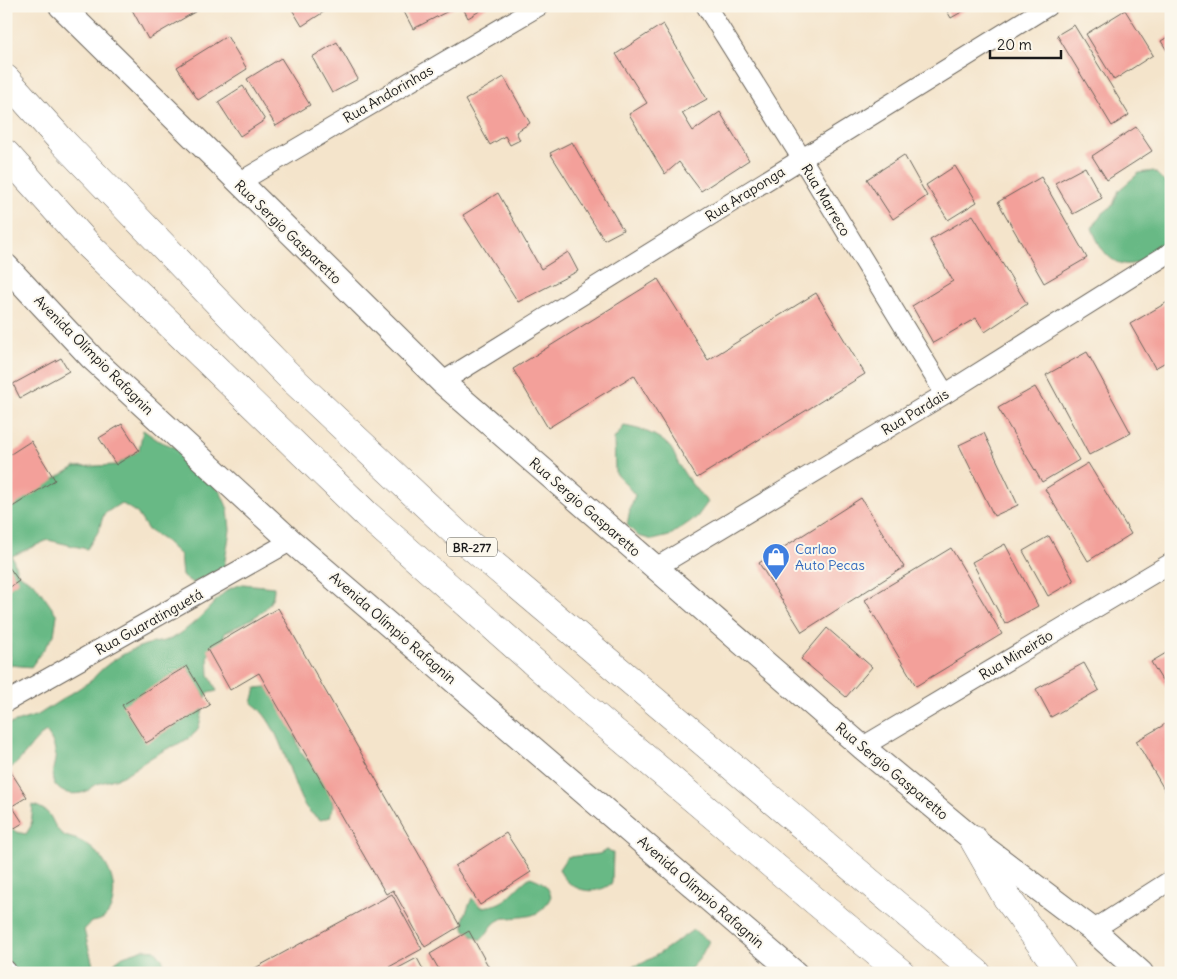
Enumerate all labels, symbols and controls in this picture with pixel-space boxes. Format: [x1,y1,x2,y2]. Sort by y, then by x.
scale bar [990,28,1061,60]
text: 20 m [997,35,1032,54]
street label: Rua Andorinhas [340,61,436,127]
street label: Rua Marreco [797,161,855,239]
street label: Rua Araponga [702,162,788,226]
street label: Rua Sergio Gasparetto [231,176,345,288]
street label: Avenida Olímpio Rafagnin [30,291,158,419]
street label: Rua Pardais [878,385,952,439]
street label: Rua Sergio Gasparetto [526,454,645,560]
road number: BR-277 [447,538,497,556]
place label: Carlao Auto Pecas [795,540,865,574]
shop icon: Carlao Auto Pecas [761,542,791,581]
street label: Avenida Olímpio Rafagnin [326,568,460,688]
street label: Rua Guaratinguetá [92,585,206,659]
street label: Rua Mineirão [976,626,1056,684]
street label: Rua Sergio Gasparetto [832,719,952,824]
street label: Avenida Olímpio Rafagnin [634,832,768,952]

